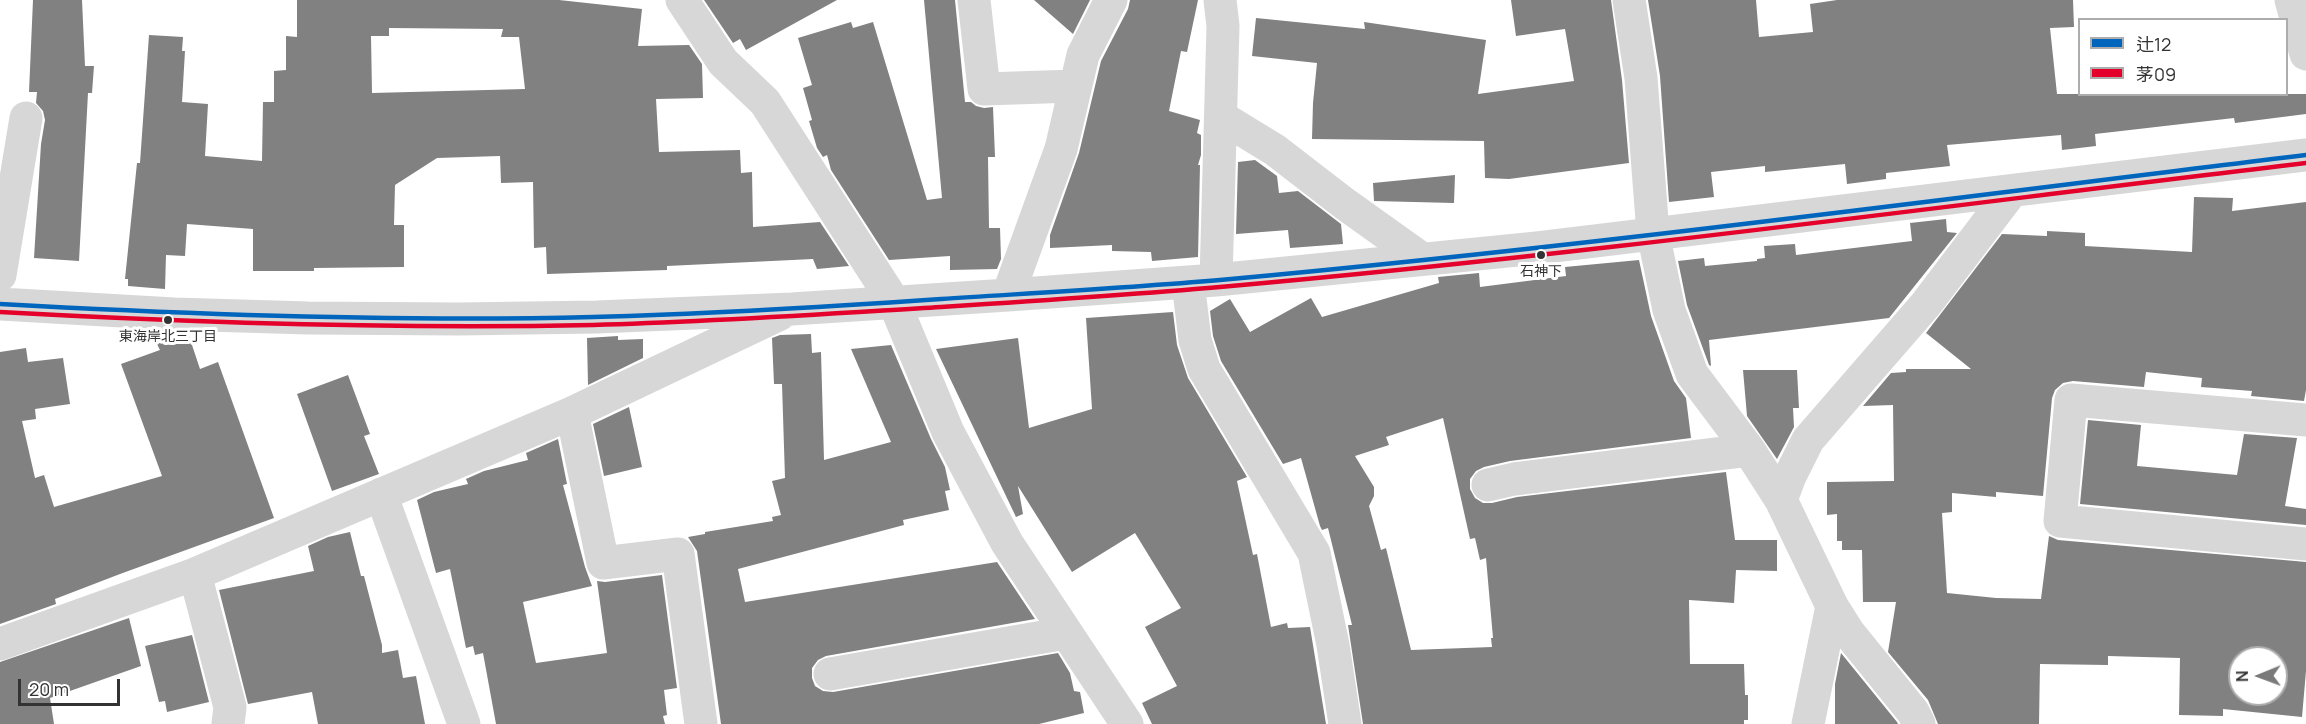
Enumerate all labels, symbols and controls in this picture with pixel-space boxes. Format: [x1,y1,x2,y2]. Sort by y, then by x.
legend [2078,18,2288,96]
text: 辻12 [2136,32,2171,56]
text: 茅09 [2136,62,2176,86]
marker: 石神下 [1535,249,1547,261]
place label: 石神下 [1520,264,1562,280]
marker: 東海岸北三丁目 [162,314,174,326]
place label: 東海岸北三丁目 [119,329,217,345]
north arrow [2228,646,2288,706]
scale bar [21,667,123,705]
text: N [2231,670,2253,682]
text: 20 m [29,677,69,701]

